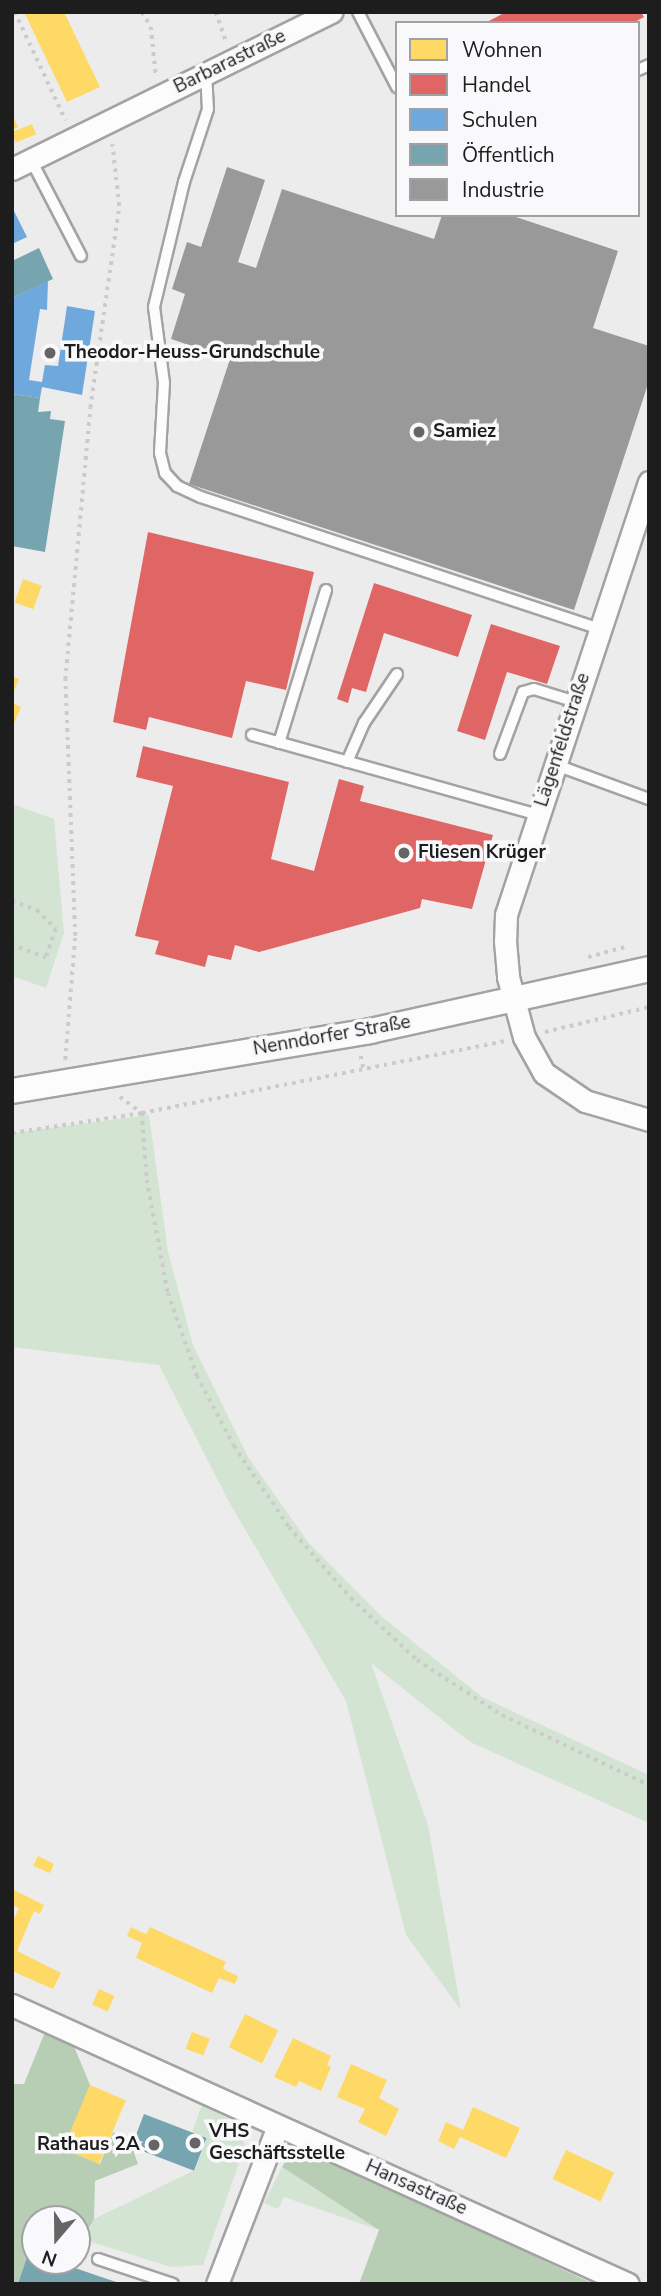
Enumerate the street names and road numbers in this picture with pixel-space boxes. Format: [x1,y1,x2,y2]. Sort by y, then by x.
street label: Barbarastraße [170,25,290,99]
street label: Lägenfeldstraße [531,670,595,810]
street label: Nenndorfer Straße [252,1011,412,1061]
street label: Hansastraße [362,2155,470,2221]

